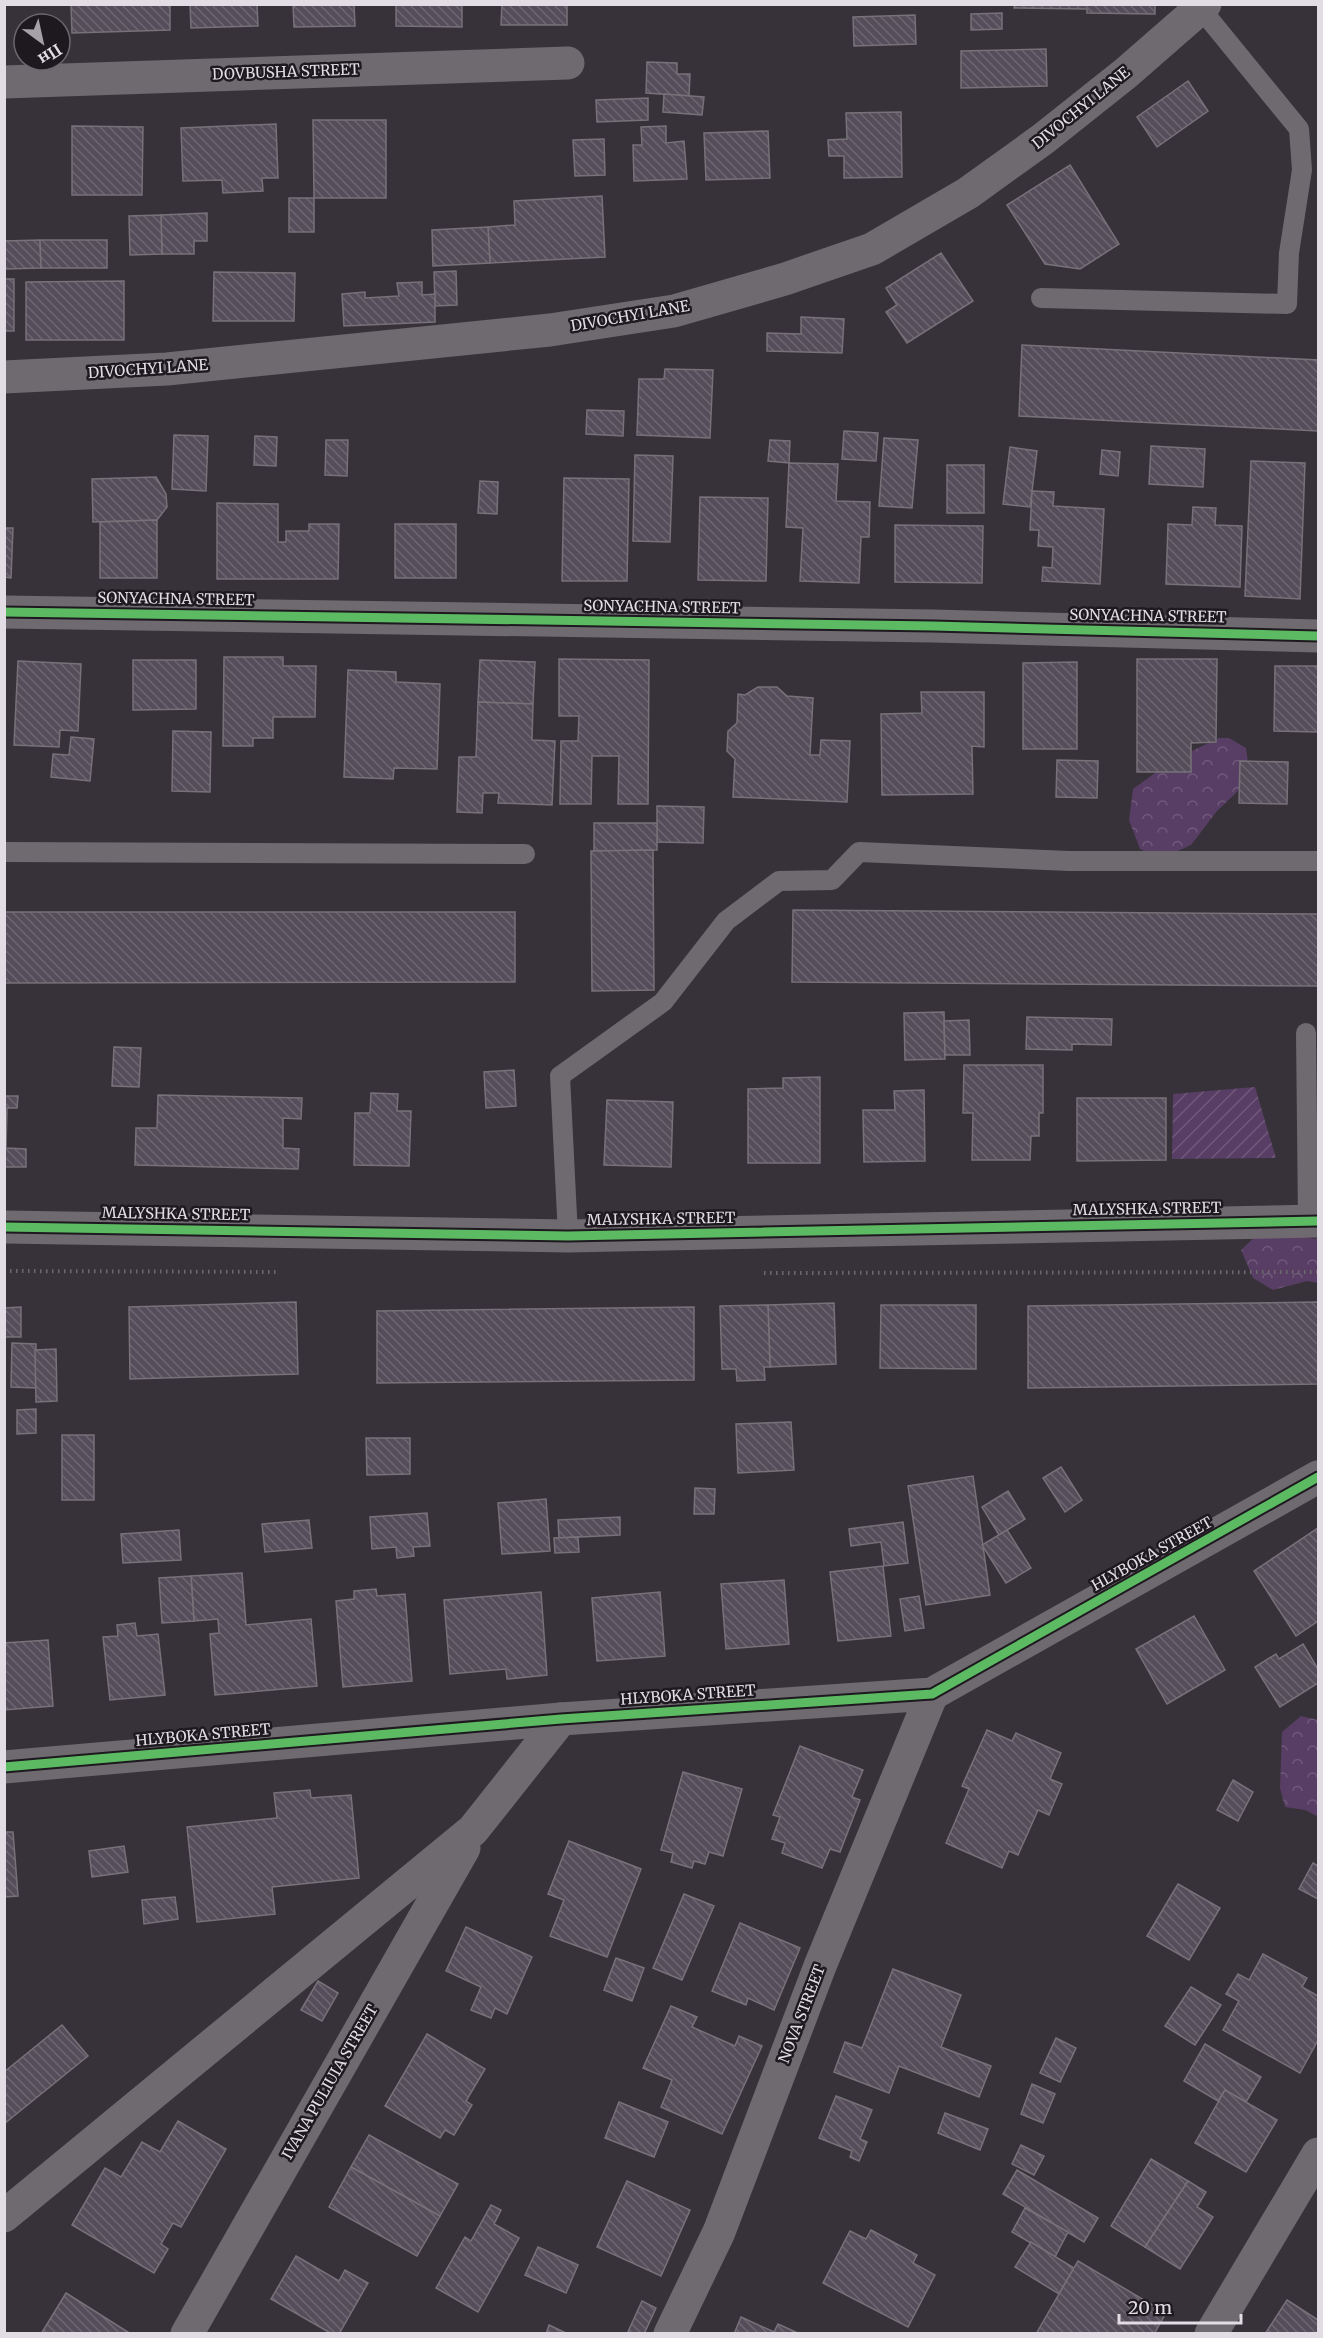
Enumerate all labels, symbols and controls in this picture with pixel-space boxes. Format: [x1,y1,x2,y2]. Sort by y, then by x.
north arrow [12,12,72,72]
text: Пн [35,40,66,70]
street label: DOVBUSHA STREET [212,59,361,84]
street label: DIVOCHYI LANE [1028,62,1134,153]
street label: DIVOCHYI LANE [569,296,691,335]
street label: DIVOCHYI LANE [87,355,209,382]
street label: SONYACHNA STREET [97,588,255,609]
street label: SONYACHNA STREET [583,596,741,617]
street label: SONYACHNA STREET [1069,605,1227,626]
street label: MALYSHKA STREET [1073,1198,1222,1219]
street label: MALYSHKA STREET [102,1203,251,1224]
street label: MALYSHKA STREET [587,1208,736,1229]
street label: HLYBOKA STREET [1088,1512,1216,1595]
street label: HLYBOKA STREET [620,1680,757,1709]
street label: HLYBOKA STREET [135,1719,272,1750]
street label: NOVA STREET [774,1961,829,2066]
street label: IVANA PULIUIA STREET [277,2000,382,2163]
scale bar [1119,2287,1240,2325]
text: 20 m [1128,2296,1172,2319]

